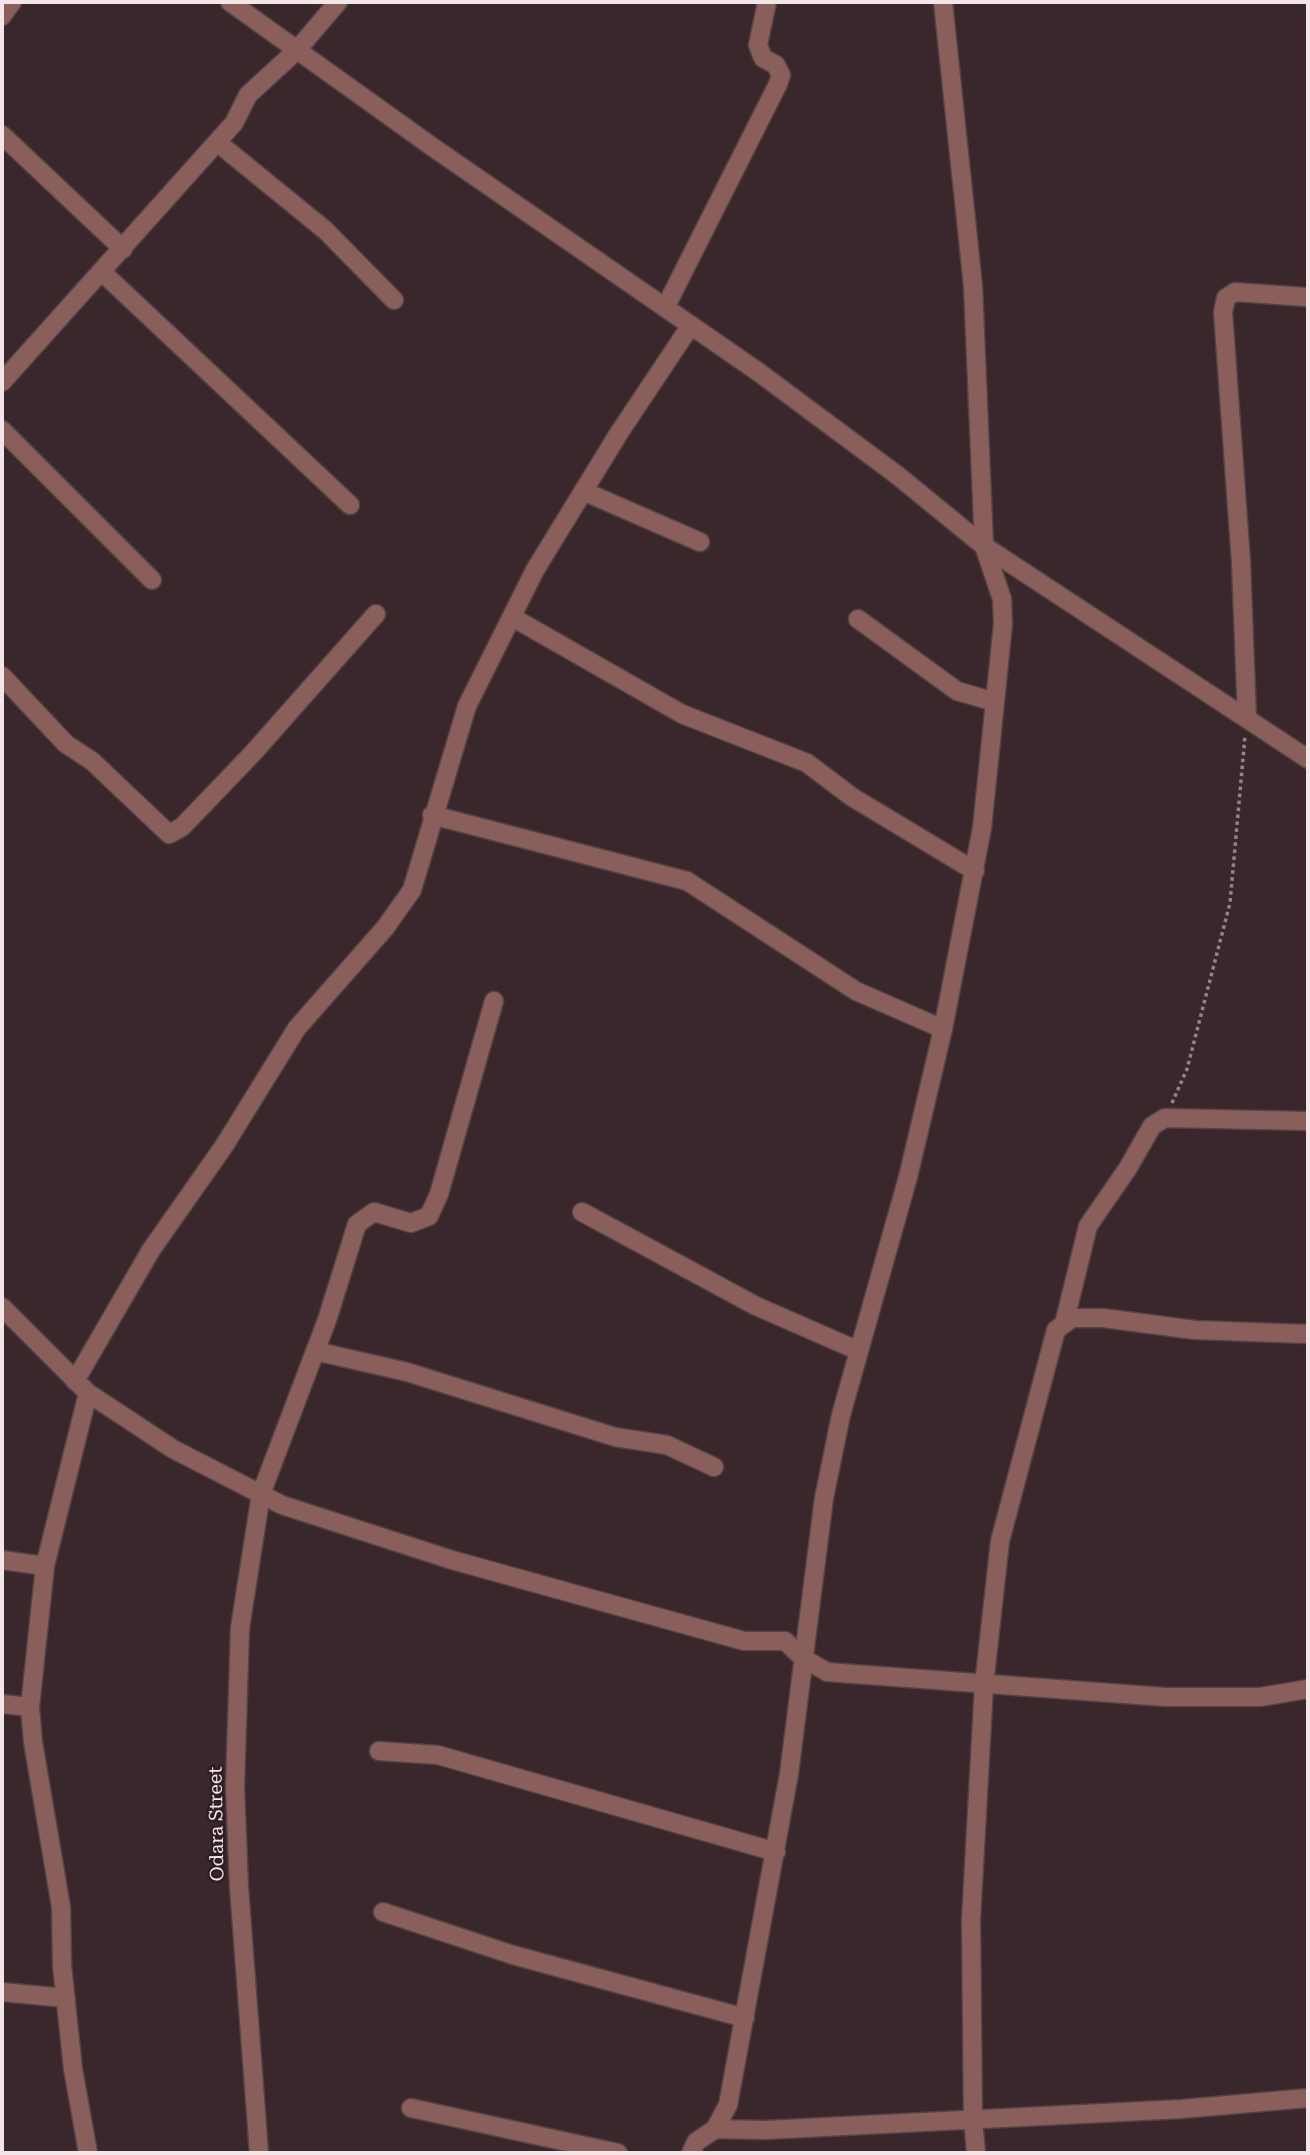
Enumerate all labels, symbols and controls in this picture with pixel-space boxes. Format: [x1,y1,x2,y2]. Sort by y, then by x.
street label: Odara Street [205,1766,229,1882]

